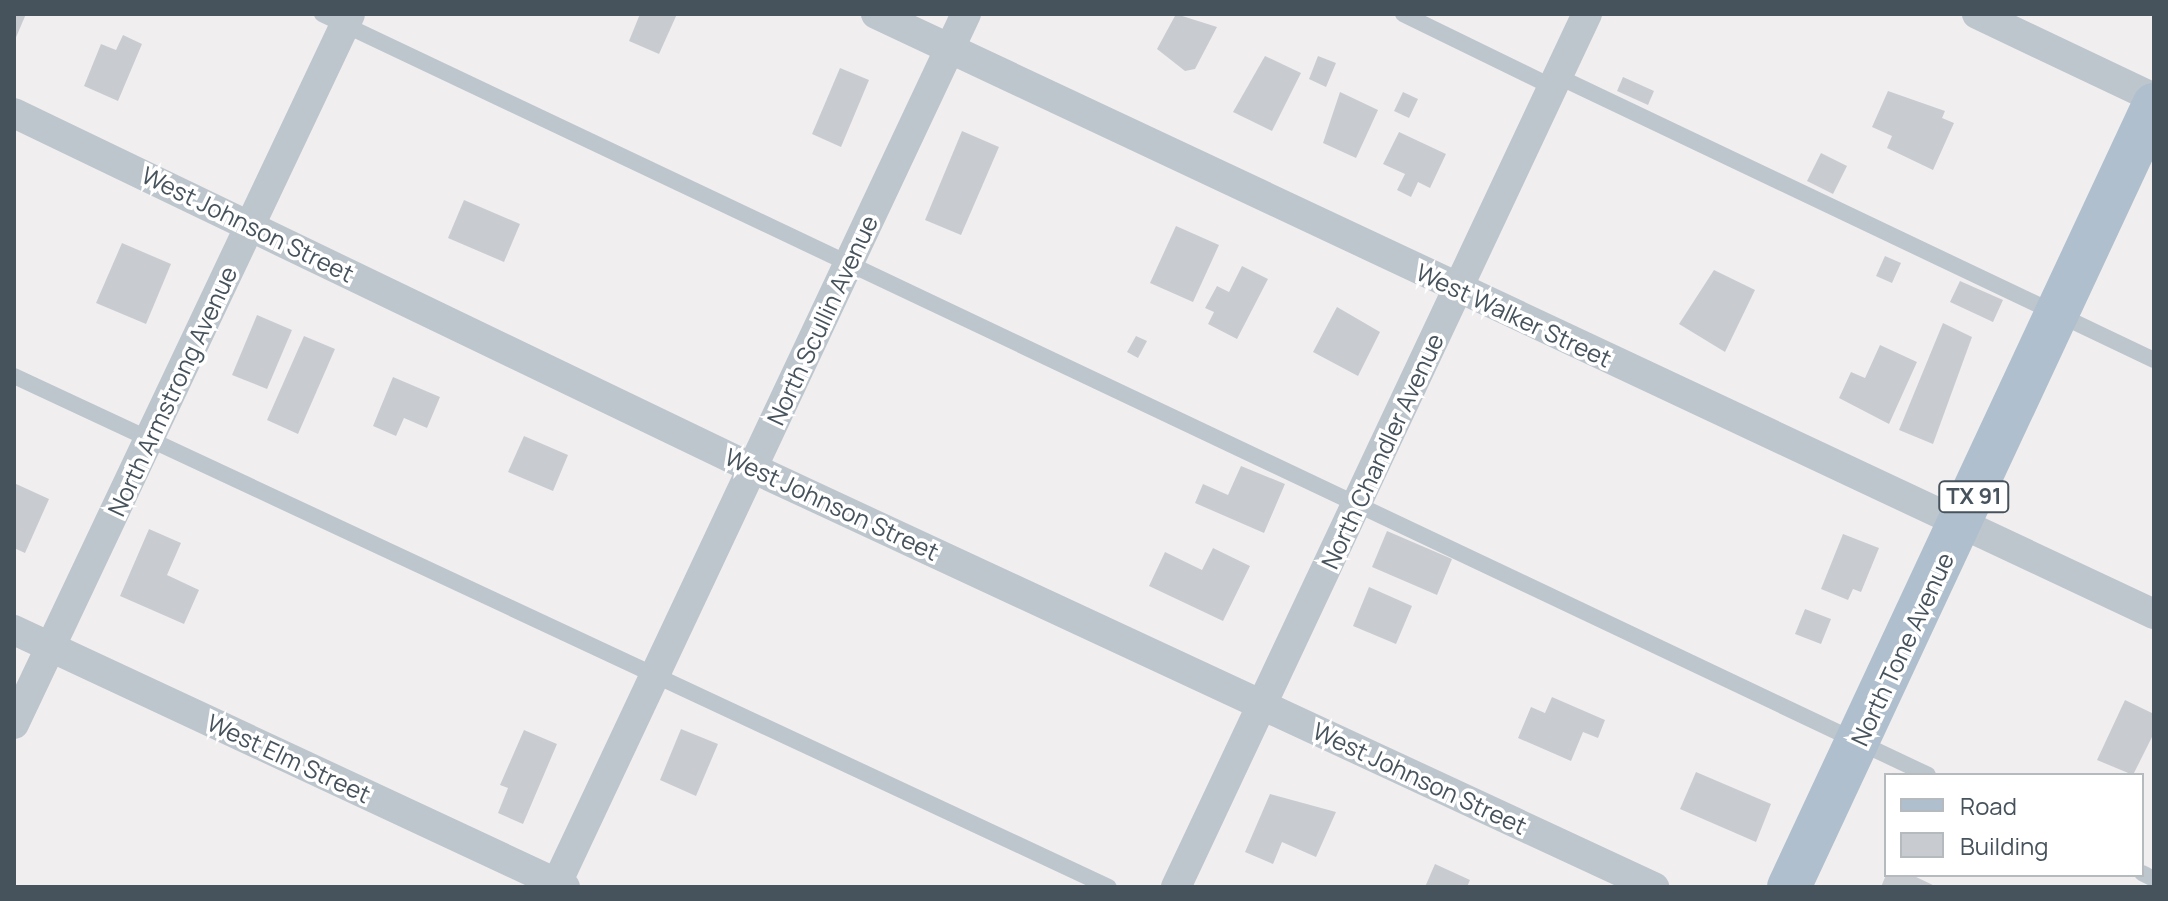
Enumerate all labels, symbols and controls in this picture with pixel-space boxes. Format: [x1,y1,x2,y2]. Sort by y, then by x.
street label: West Johnson Street [137,160,359,288]
street label: North Scullin Avenue [761,210,883,430]
street label: West Walker Street [1412,257,1616,373]
street label: North Armstrong Avenue [101,261,243,521]
street label: North Chandler Avenue [1315,329,1449,573]
street label: West Johnson Street [721,442,943,566]
road number: TX 91 [1938,479,2010,515]
street label: North Tone Avenue [1845,548,1959,750]
street label: West Elm Street [203,708,375,808]
street label: West Johnson Street [1309,716,1531,840]
legend [1884,773,2144,877]
text: Road [1960,789,2017,822]
text: Building [1960,829,2048,862]

